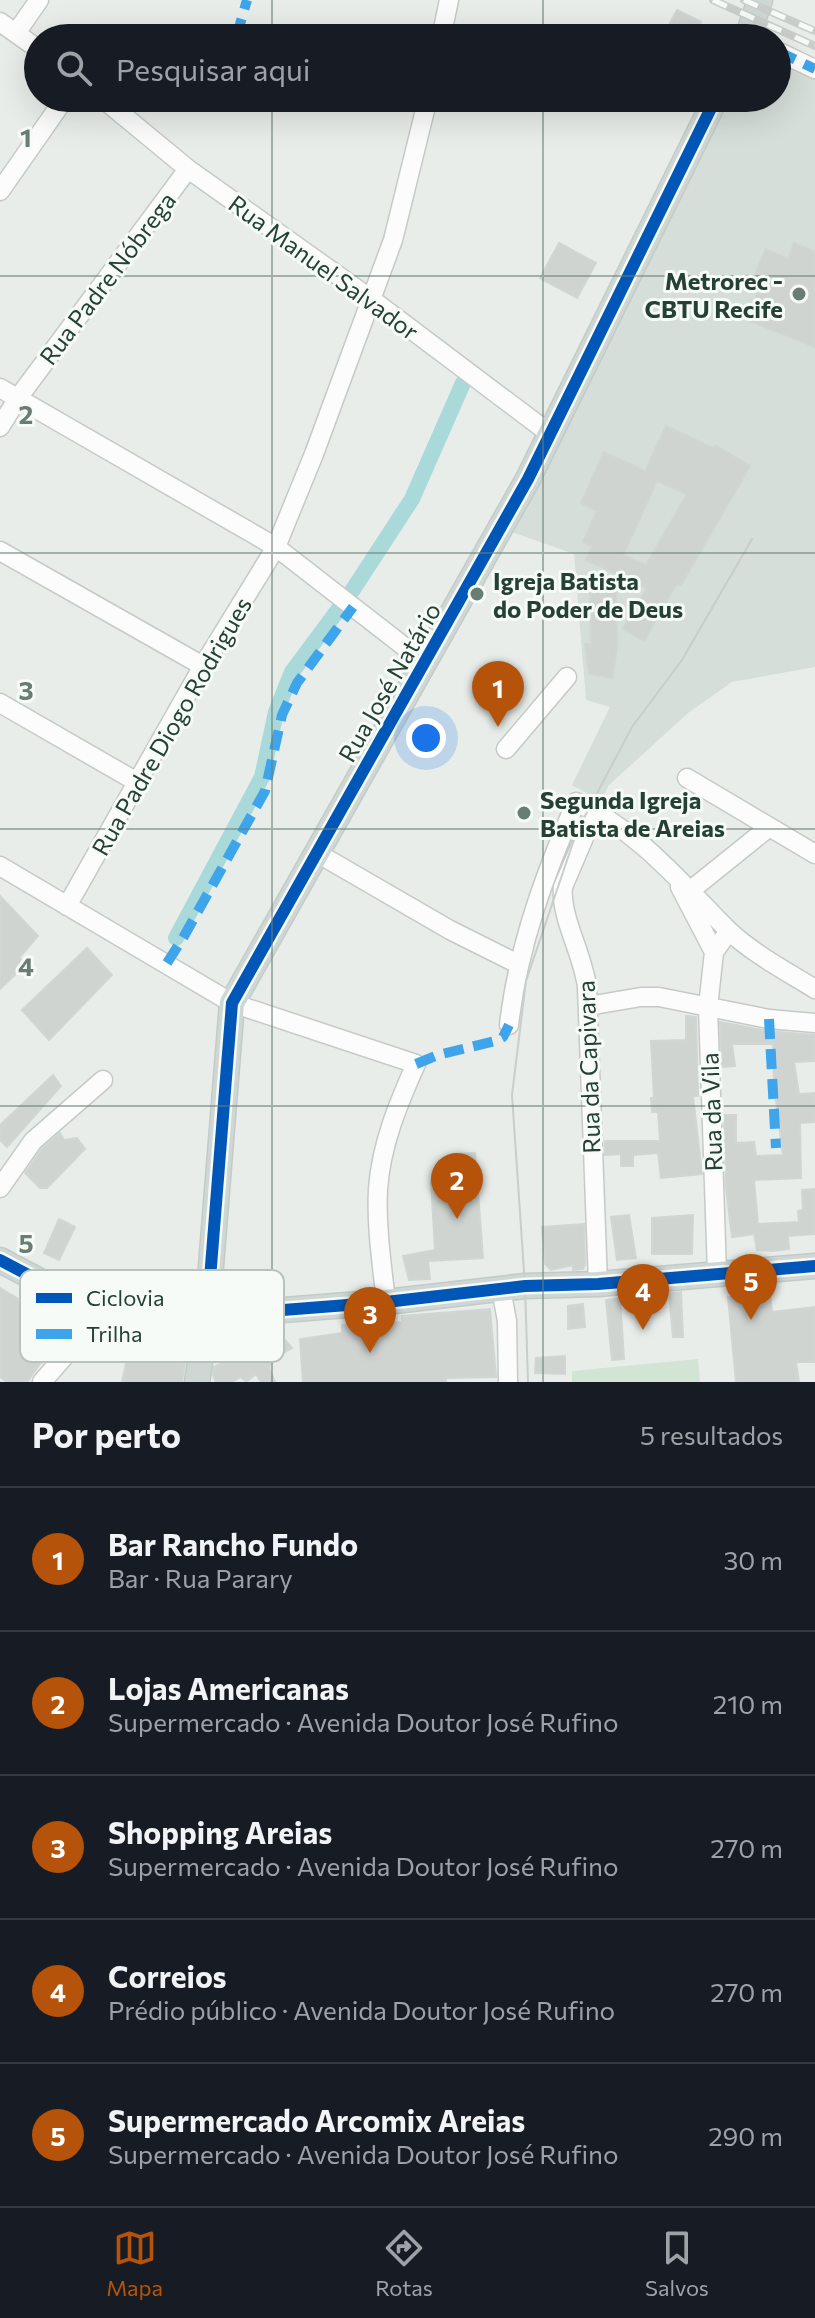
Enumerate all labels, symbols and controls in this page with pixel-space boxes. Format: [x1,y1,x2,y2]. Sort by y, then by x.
search box [24,24,791,112]
icon: search [52,46,96,90]
text: Pesquisar aqui [116,50,311,87]
text: 1 [20,121,32,152]
street label: Rua Padre Nóbrega [33,186,181,370]
street label: Rua Manuel Salvador [223,188,425,346]
place label: Metrorec - CBTU Recife [645,266,783,323]
marker: Metrorec - CBTU Recife [790,285,808,303]
text: 2 [19,398,33,429]
place label: Igreja Batista do Poder de Deus [493,566,683,623]
marker: Igreja Batista do Poder de Deus [468,585,486,603]
street label: Rua Padre Diogo Rodrigues [85,592,257,860]
street label: Rua José Natário [332,597,446,767]
pin: 1 [472,661,524,727]
text: 3 [18,674,34,705]
your location [406,718,446,758]
place label: Segunda Igreja Batista de Areias [540,785,725,842]
marker: Segunda Igreja Batista de Areias [515,804,533,822]
text: 4 [18,950,34,981]
street label: Rua da Capivara [570,980,606,1154]
street label: Rua da Vila [694,1052,728,1172]
pin: 2 [431,1153,483,1219]
text: 5 [18,1227,34,1258]
pin: 5 [725,1254,777,1320]
pin: 4 [617,1264,669,1330]
legend [20,1270,284,1362]
text: Ciclovia [86,1284,164,1311]
pin: 3 [344,1287,396,1353]
text: Trilha [86,1320,142,1347]
text: Por perto [32,1413,181,1455]
text: 5 resultados [640,1419,783,1450]
text: Bar Rancho Fundo [108,1525,358,1562]
text: 1 [52,1544,64,1575]
text: 30 m [724,1544,783,1575]
text: Bar · Rua Parary [108,1562,293,1593]
text: Lojas Americanas [108,1669,349,1706]
text: 2 [51,1688,65,1719]
text: 210 m [713,1688,783,1719]
text: Supermercado · Avenida Doutor José Rufino [108,1706,619,1737]
text: Shopping Areias [108,1813,332,1850]
text: 3 [50,1832,66,1863]
text: 270 m [710,1832,783,1863]
text: Supermercado · Avenida Doutor José Rufino [108,1850,619,1881]
text: Correios [108,1957,227,1994]
text: 4 [50,1976,66,2007]
text: 270 m [710,1976,783,2007]
text: Prédio público · Avenida Doutor José Rufino [108,1994,615,2025]
text: Supermercado Arcomix Areias [108,2101,525,2138]
text: 5 [50,2120,66,2151]
text: 290 m [708,2120,783,2151]
text: Supermercado · Avenida Doutor José Rufino [108,2138,619,2169]
tab: Mapa [106,2226,163,2301]
tab: Rotas [375,2226,433,2301]
tab: Salvos [645,2226,709,2301]

